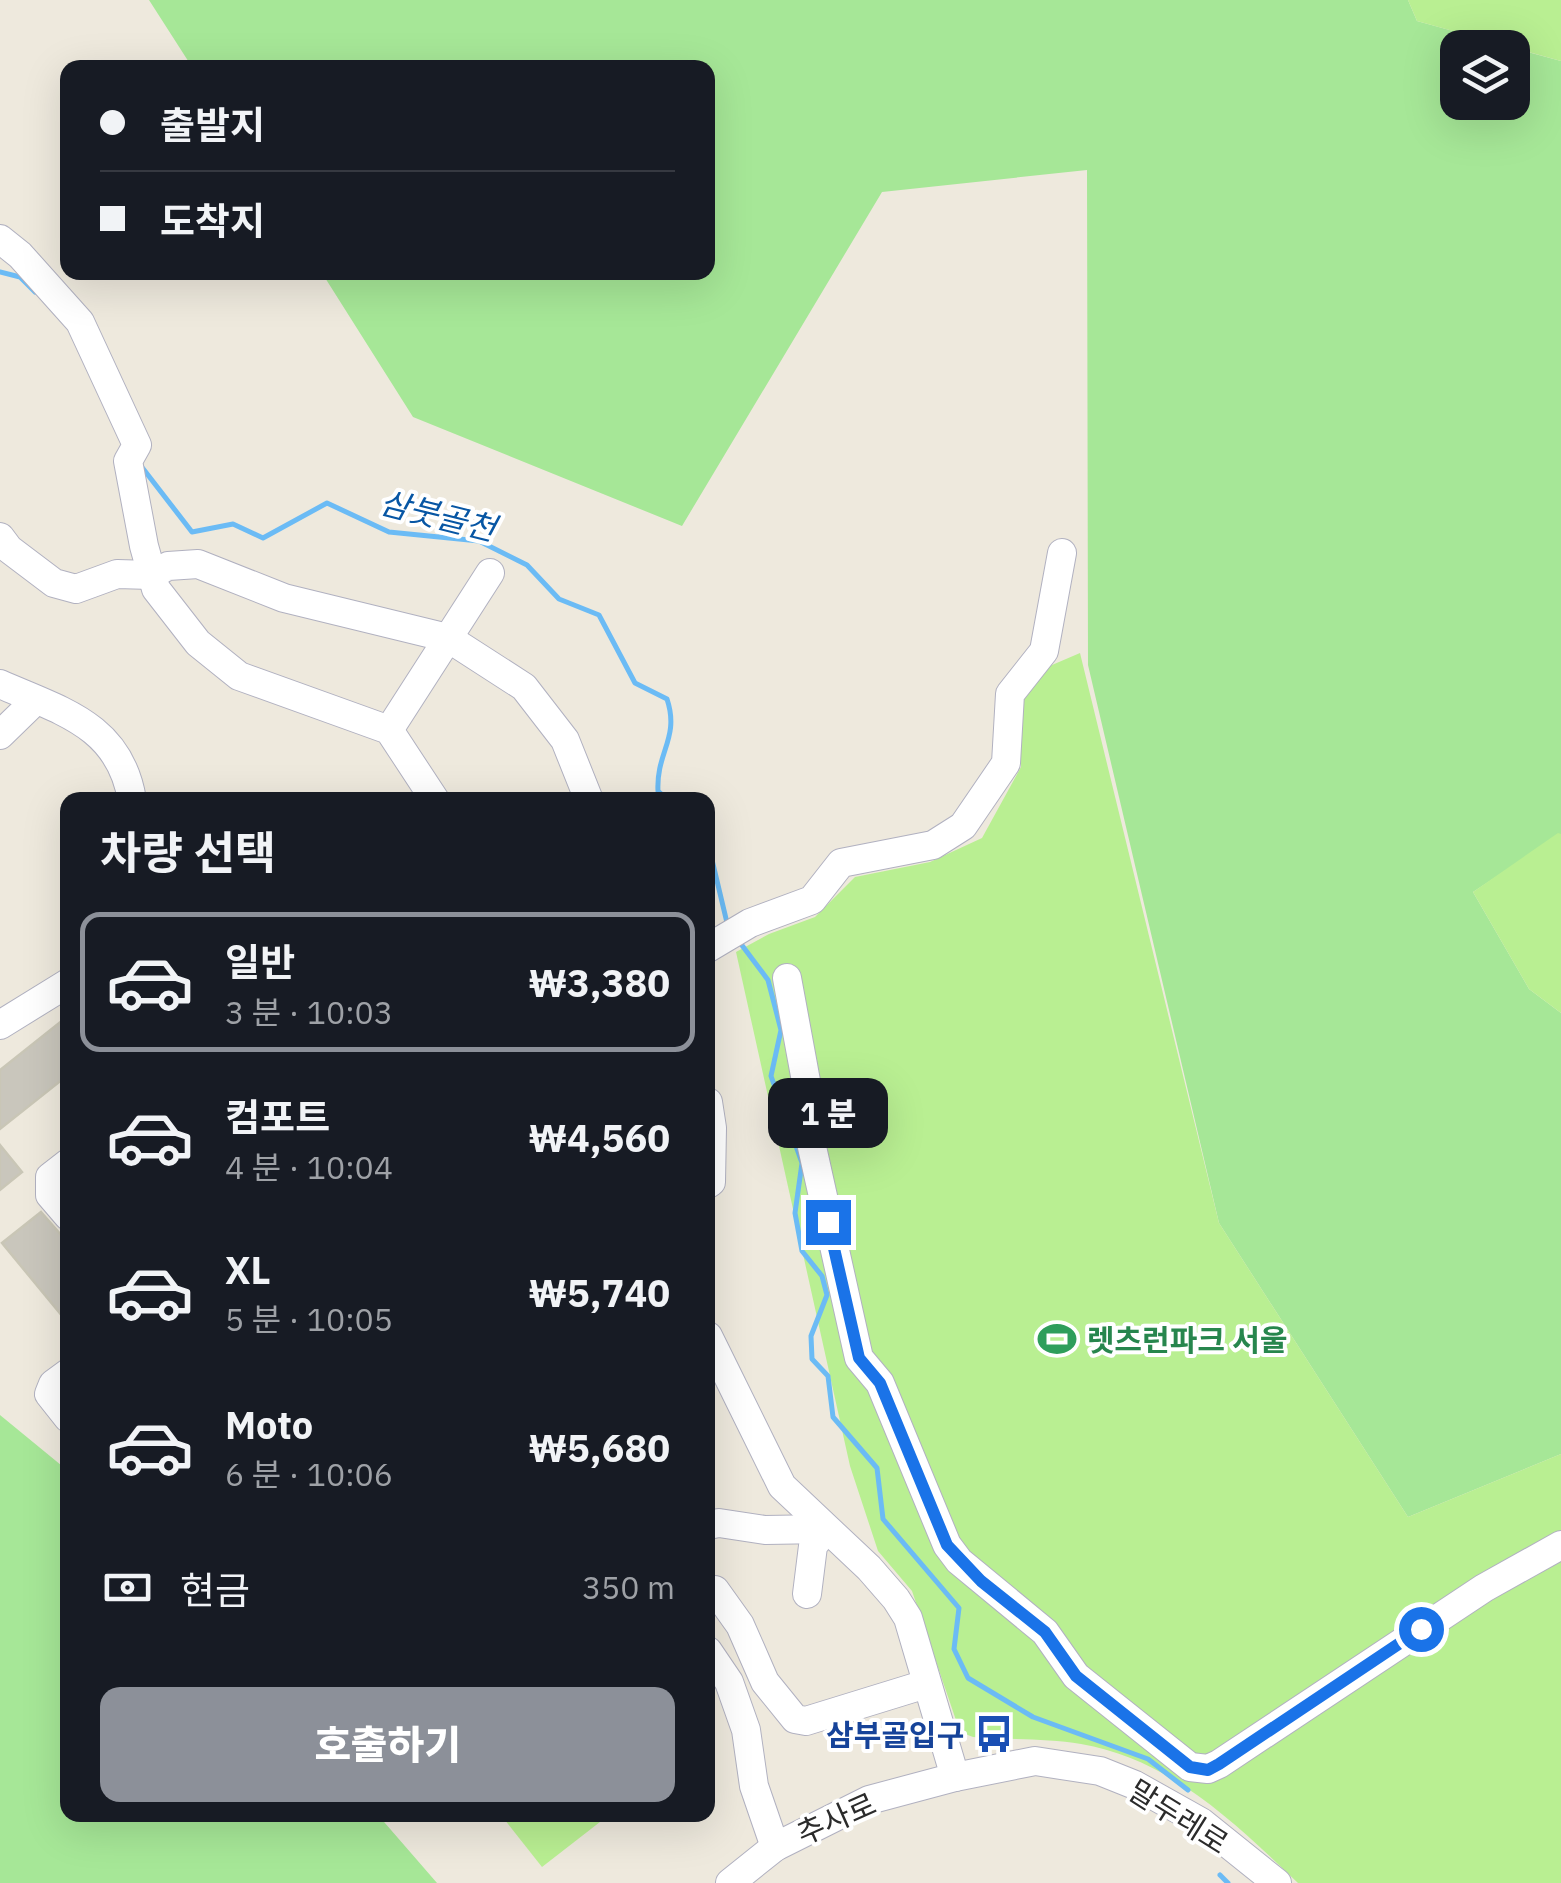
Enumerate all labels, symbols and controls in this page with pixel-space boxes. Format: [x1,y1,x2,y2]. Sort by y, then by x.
map controls [1440,30,1530,120]
button: layers [1440,30,1530,120]
text: 출발지 [160,100,265,149]
text: 도착지 [160,196,265,245]
water label: 삼붓골천 [376,480,504,550]
text: 차량 선택 [100,823,276,881]
icon: car [105,937,195,1027]
text: 일반 [225,937,295,986]
text: ₩3,380 [528,958,670,1007]
text: 3 분 · 10:03 [225,991,393,1033]
callout: 1 분 [768,1077,888,1147]
icon: car [105,1092,195,1182]
text: 컴포트 [225,1092,330,1141]
text: 1 분 [800,1092,856,1134]
text: ₩4,560 [528,1113,670,1162]
text: 4 분 · 10:04 [225,1146,393,1188]
route end [806,1200,851,1245]
text: XL [225,1245,271,1294]
icon: car [105,1247,195,1337]
text: ₩5,740 [528,1268,670,1317]
text: 5 분 · 10:05 [225,1298,393,1340]
sports icon: 렛츠런파크 서울 [1036,1318,1078,1360]
place label: 렛츠런파크 서울 [1087,1320,1287,1359]
text: Moto [225,1400,313,1449]
icon: car [105,1402,195,1492]
text: ₩5,680 [528,1423,670,1472]
text: 6 분 · 10:06 [225,1453,393,1495]
icon: cash [100,1560,155,1615]
text: 현금 [180,1565,250,1614]
text: 350 m [582,1566,675,1608]
route start [1399,1607,1444,1652]
button: 호출하기 [100,1687,675,1802]
bus stop icon: 삼부골입구 [973,1713,1015,1755]
place label: 삼부골입구 [826,1715,964,1754]
street label: 말두레로 [1122,1770,1236,1862]
street label: 추사로 [790,1783,882,1853]

